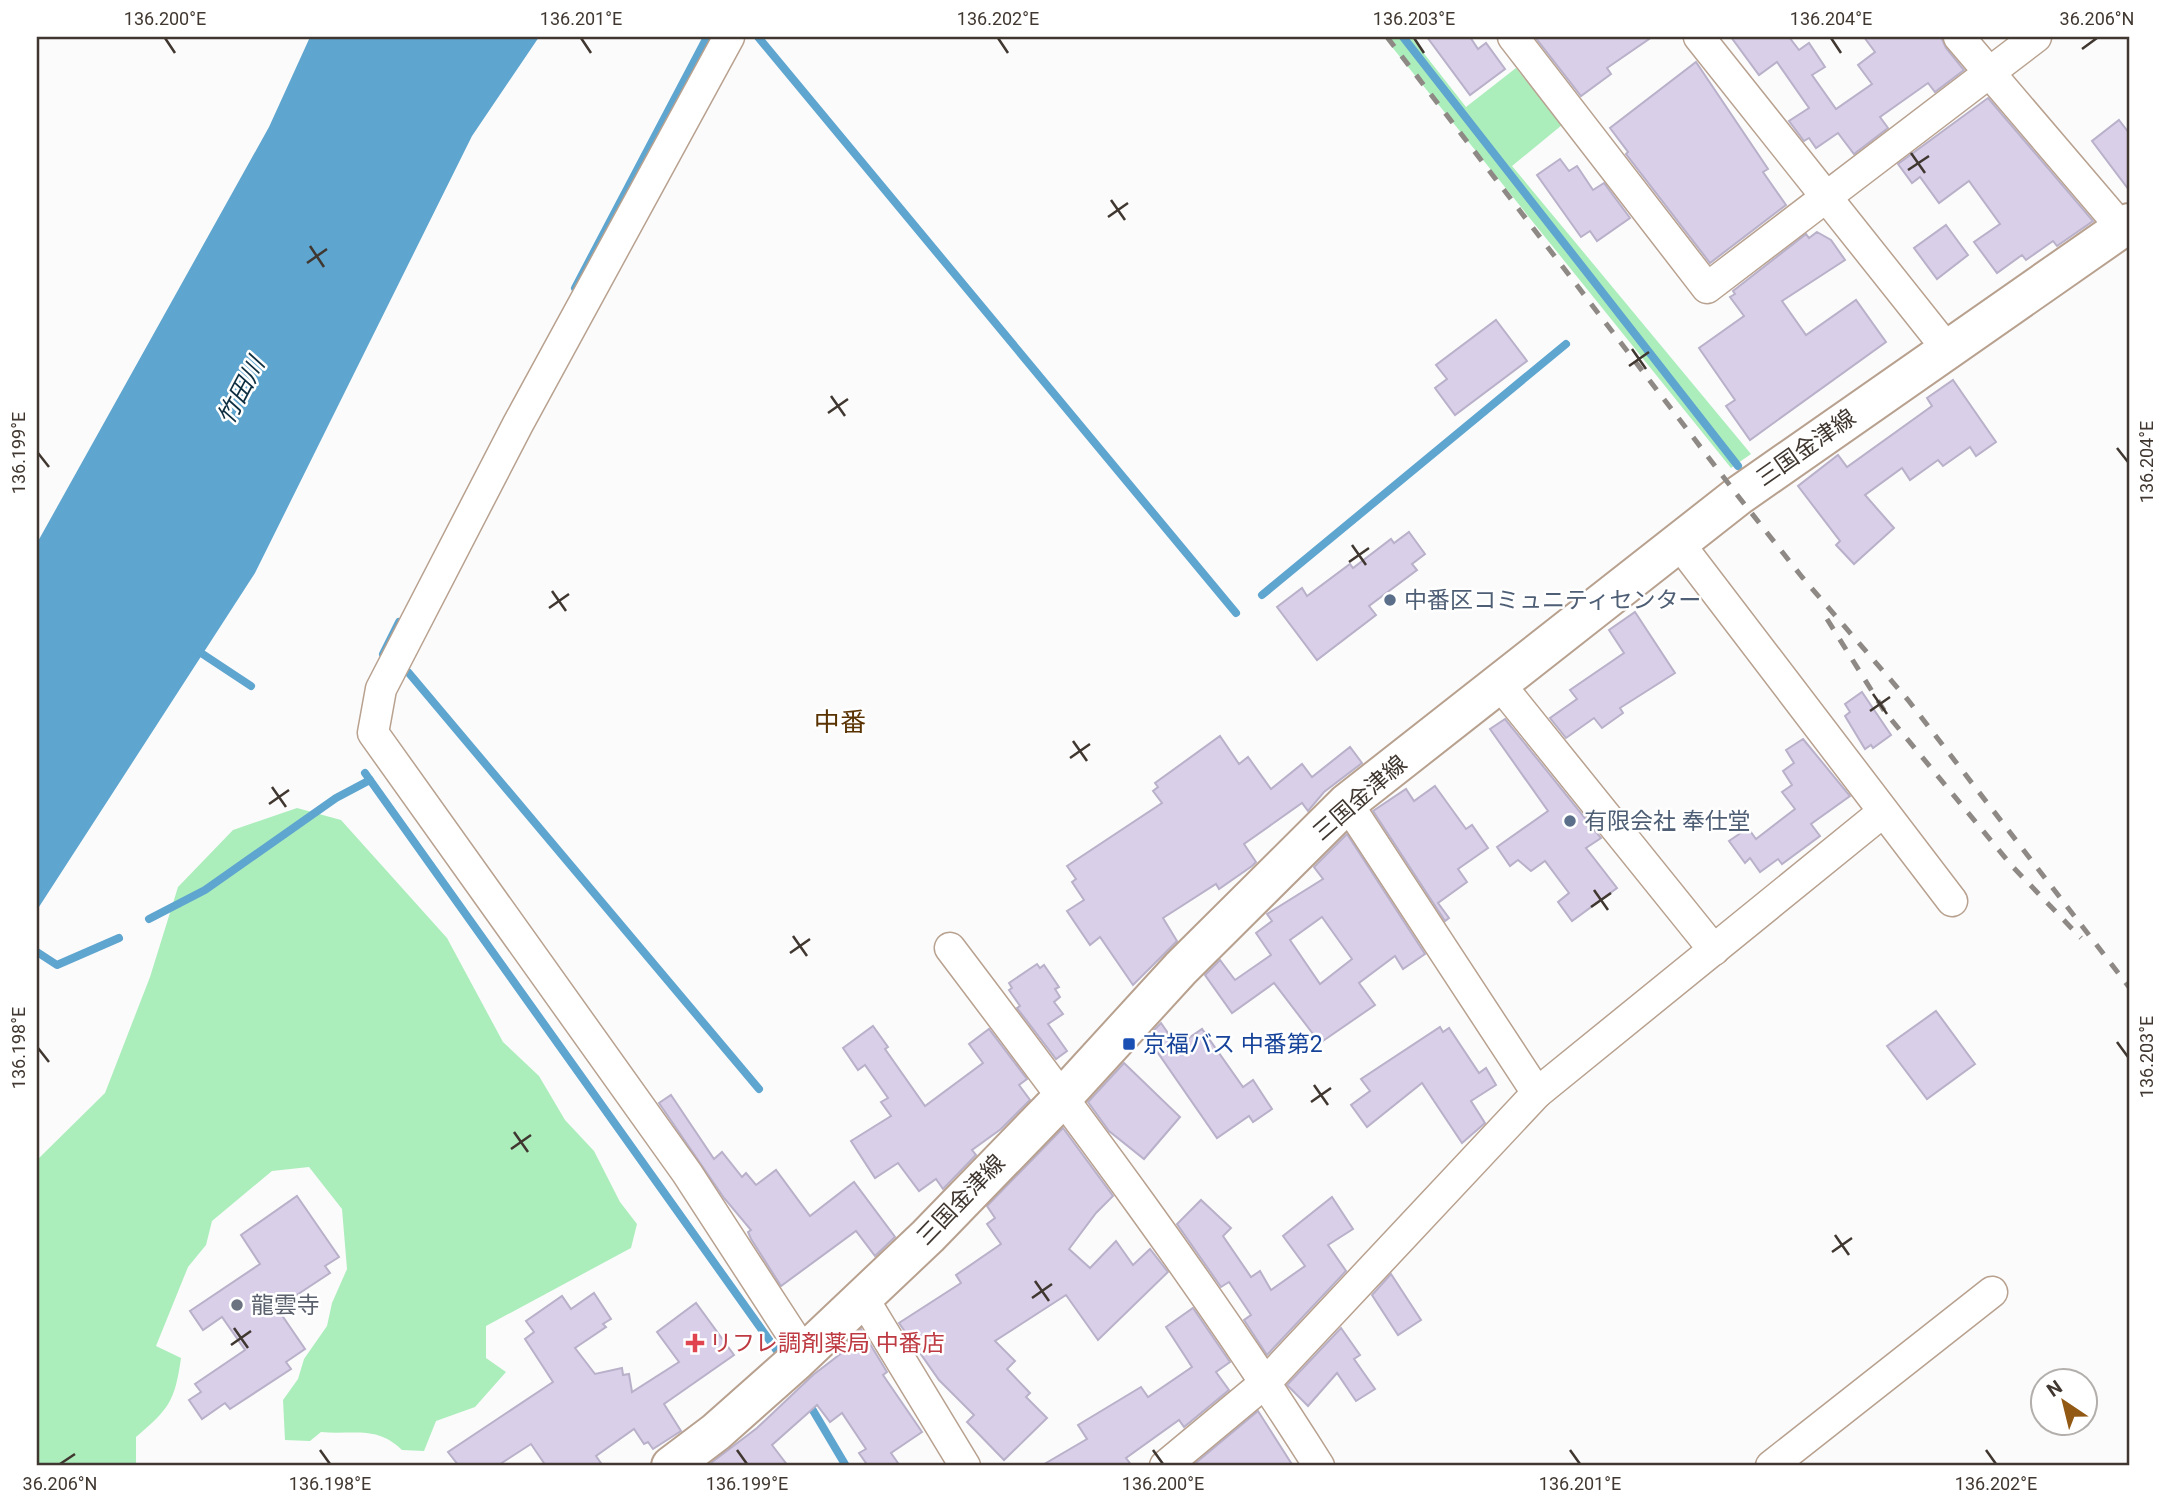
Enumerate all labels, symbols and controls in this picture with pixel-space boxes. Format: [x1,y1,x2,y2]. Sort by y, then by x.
text: 136.200°E [124,8,206,29]
text: 136.201°E [540,8,622,29]
text: 136.202°E [957,8,1039,29]
text: 136.203°E [1373,8,1455,29]
text: 136.204°E [1790,8,1872,29]
text: 36.206°N [2060,8,2134,29]
water label: 竹田川 [212,350,272,429]
street label: 三国金津線 [1751,404,1861,492]
text: 136.199°E [8,412,29,494]
text: 136.204°E [2136,421,2157,503]
place label: 中番区コミュニティセンター [1404,587,1702,614]
marker: 中番区コミュニティセンター [1382,592,1398,608]
district label: 中番 [814,707,866,737]
street label: 三国金津線 [1308,750,1412,846]
place label: 有限会社 奉仕堂 [1584,808,1751,835]
marker: 有限会社 奉仕堂 [1562,813,1578,829]
text: 136.198°E [8,1007,29,1089]
text: 136.203°E [2136,1016,2157,1098]
place label: 京福バス 中番第2 [1143,1031,1323,1058]
marker: 京福バス 中番第2 [1121,1036,1137,1052]
street label: 三国金津線 [911,1149,1011,1251]
place label: 龍雲寺 [251,1292,320,1319]
marker: 龍雲寺 [229,1297,245,1313]
place label: リフレ調剤薬局 中番店 [709,1330,945,1357]
marker: リフレ調剤薬局 中番店 [687,1335,703,1351]
north arrow [2030,1366,2100,1436]
text: N [2042,1375,2067,1402]
text: 36.206°N [23,1473,97,1494]
text: 136.198°E [289,1473,371,1494]
text: 136.199°E [706,1473,788,1494]
text: 136.200°E [1122,1473,1204,1494]
text: 136.201°E [1539,1473,1621,1494]
text: 136.202°E [1955,1473,2037,1494]

